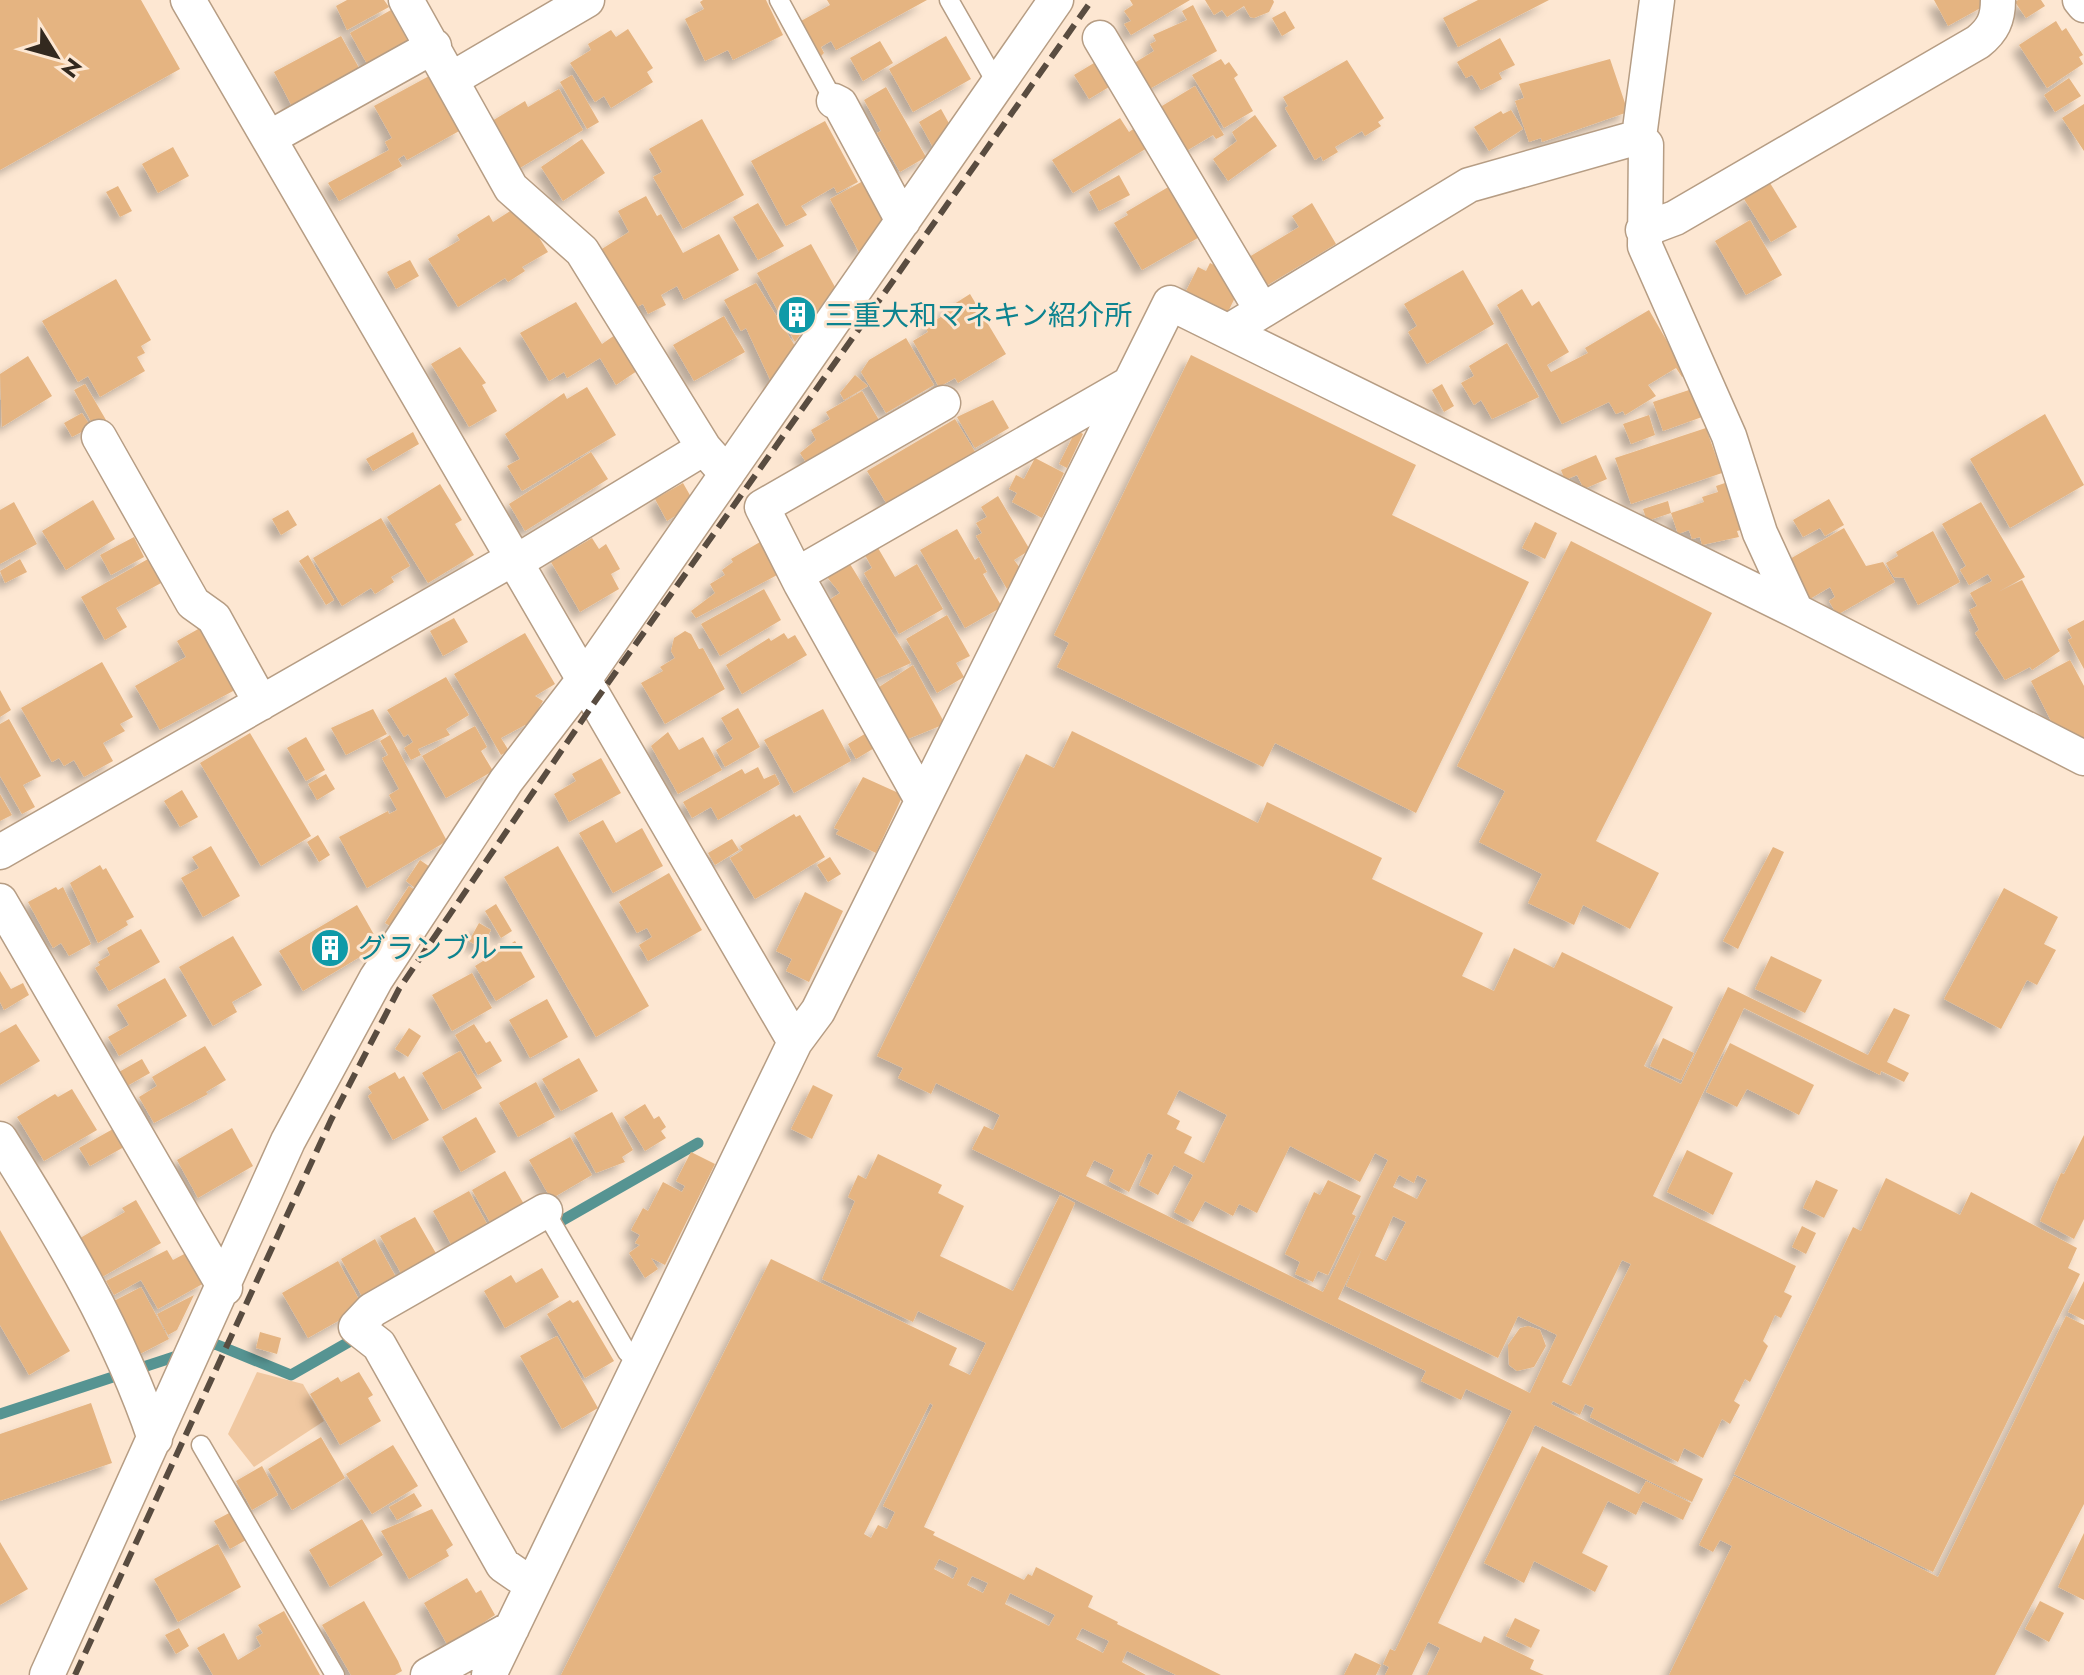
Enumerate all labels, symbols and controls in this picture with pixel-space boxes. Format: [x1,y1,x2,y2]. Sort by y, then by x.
north arrow [16,16,96,96]
text: N [54,51,90,85]
building icon: 三重大和マネキン紹介所 [776,294,818,336]
place label: 三重大和マネキン紹介所 [825,295,1132,336]
building icon: グランブルー [309,927,351,969]
place label: グランブルー [358,928,525,969]

